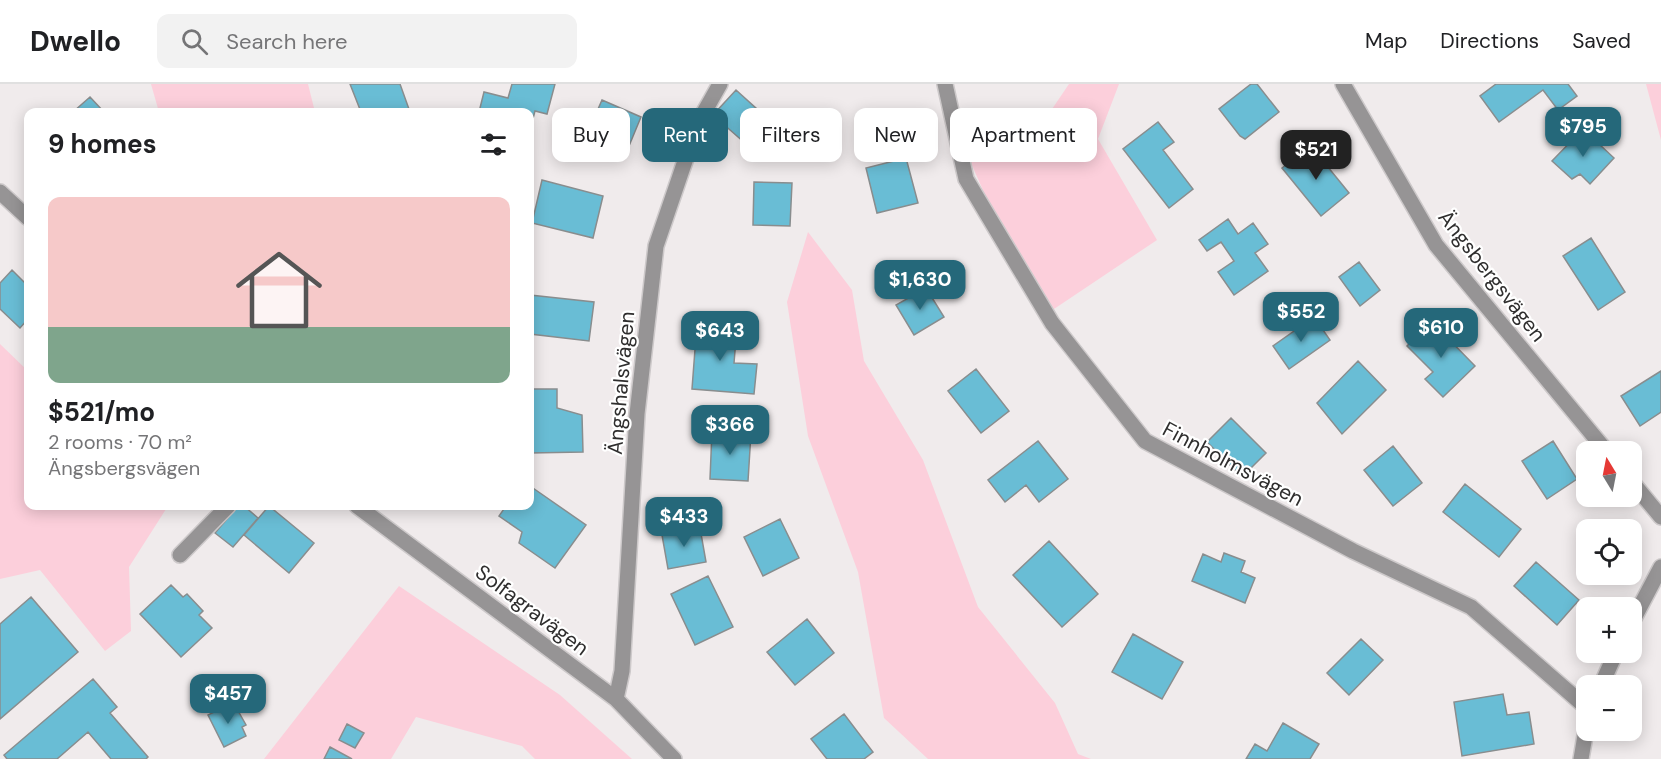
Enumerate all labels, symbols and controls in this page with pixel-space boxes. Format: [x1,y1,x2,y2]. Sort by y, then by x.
search box [157,14,577,68]
text: Dwello [30,23,121,60]
icon: search [178,25,211,58]
text: Search here [226,27,348,56]
text: Map [1365,27,1407,55]
text: Directions [1440,27,1539,55]
text: Saved [1572,27,1631,55]
pin: $795 [1547,107,1619,158]
chip: Buy [552,108,630,162]
chip: Rent [642,108,728,162]
chip: Filters [740,108,842,162]
chip: New [854,108,938,162]
chip: Apartment [950,108,1097,162]
text: $795 [1559,113,1607,139]
text: 9 homes [48,127,157,161]
icon: filters [477,128,510,161]
pin: $521 [1280,130,1352,181]
text: $521 [1294,136,1338,162]
street label: Ängsbergsvägen [1432,204,1552,348]
icon: home [225,236,333,344]
pin: $1,630 [871,260,969,311]
text: $1,630 [888,266,952,292]
pin: $552 [1265,292,1337,343]
text: $552 [1277,298,1325,324]
pin: $610 [1405,308,1477,359]
street label: Ängshalsvägen [601,310,641,456]
pin: $643 [684,311,756,362]
text: $610 [1418,314,1464,340]
text: $643 [695,317,745,343]
text: $521/mo [48,395,155,429]
pin: $366 [694,405,766,456]
text: $366 [705,411,755,437]
street label: Finnholmsvägen [1158,415,1308,513]
text: 2 rooms · 70 m² [48,429,192,455]
north arrow [1576,441,1642,507]
map controls [1576,441,1642,741]
text: Ängsbergsvägen [48,455,200,481]
pin: $433 [648,497,720,548]
text: $433 [659,503,709,529]
button: locate [1576,519,1642,585]
street label: Solfagravägen [470,558,594,662]
button: + [1576,597,1642,663]
pin: $457 [192,674,264,725]
button: − [1576,675,1642,741]
text: $457 [204,680,252,706]

